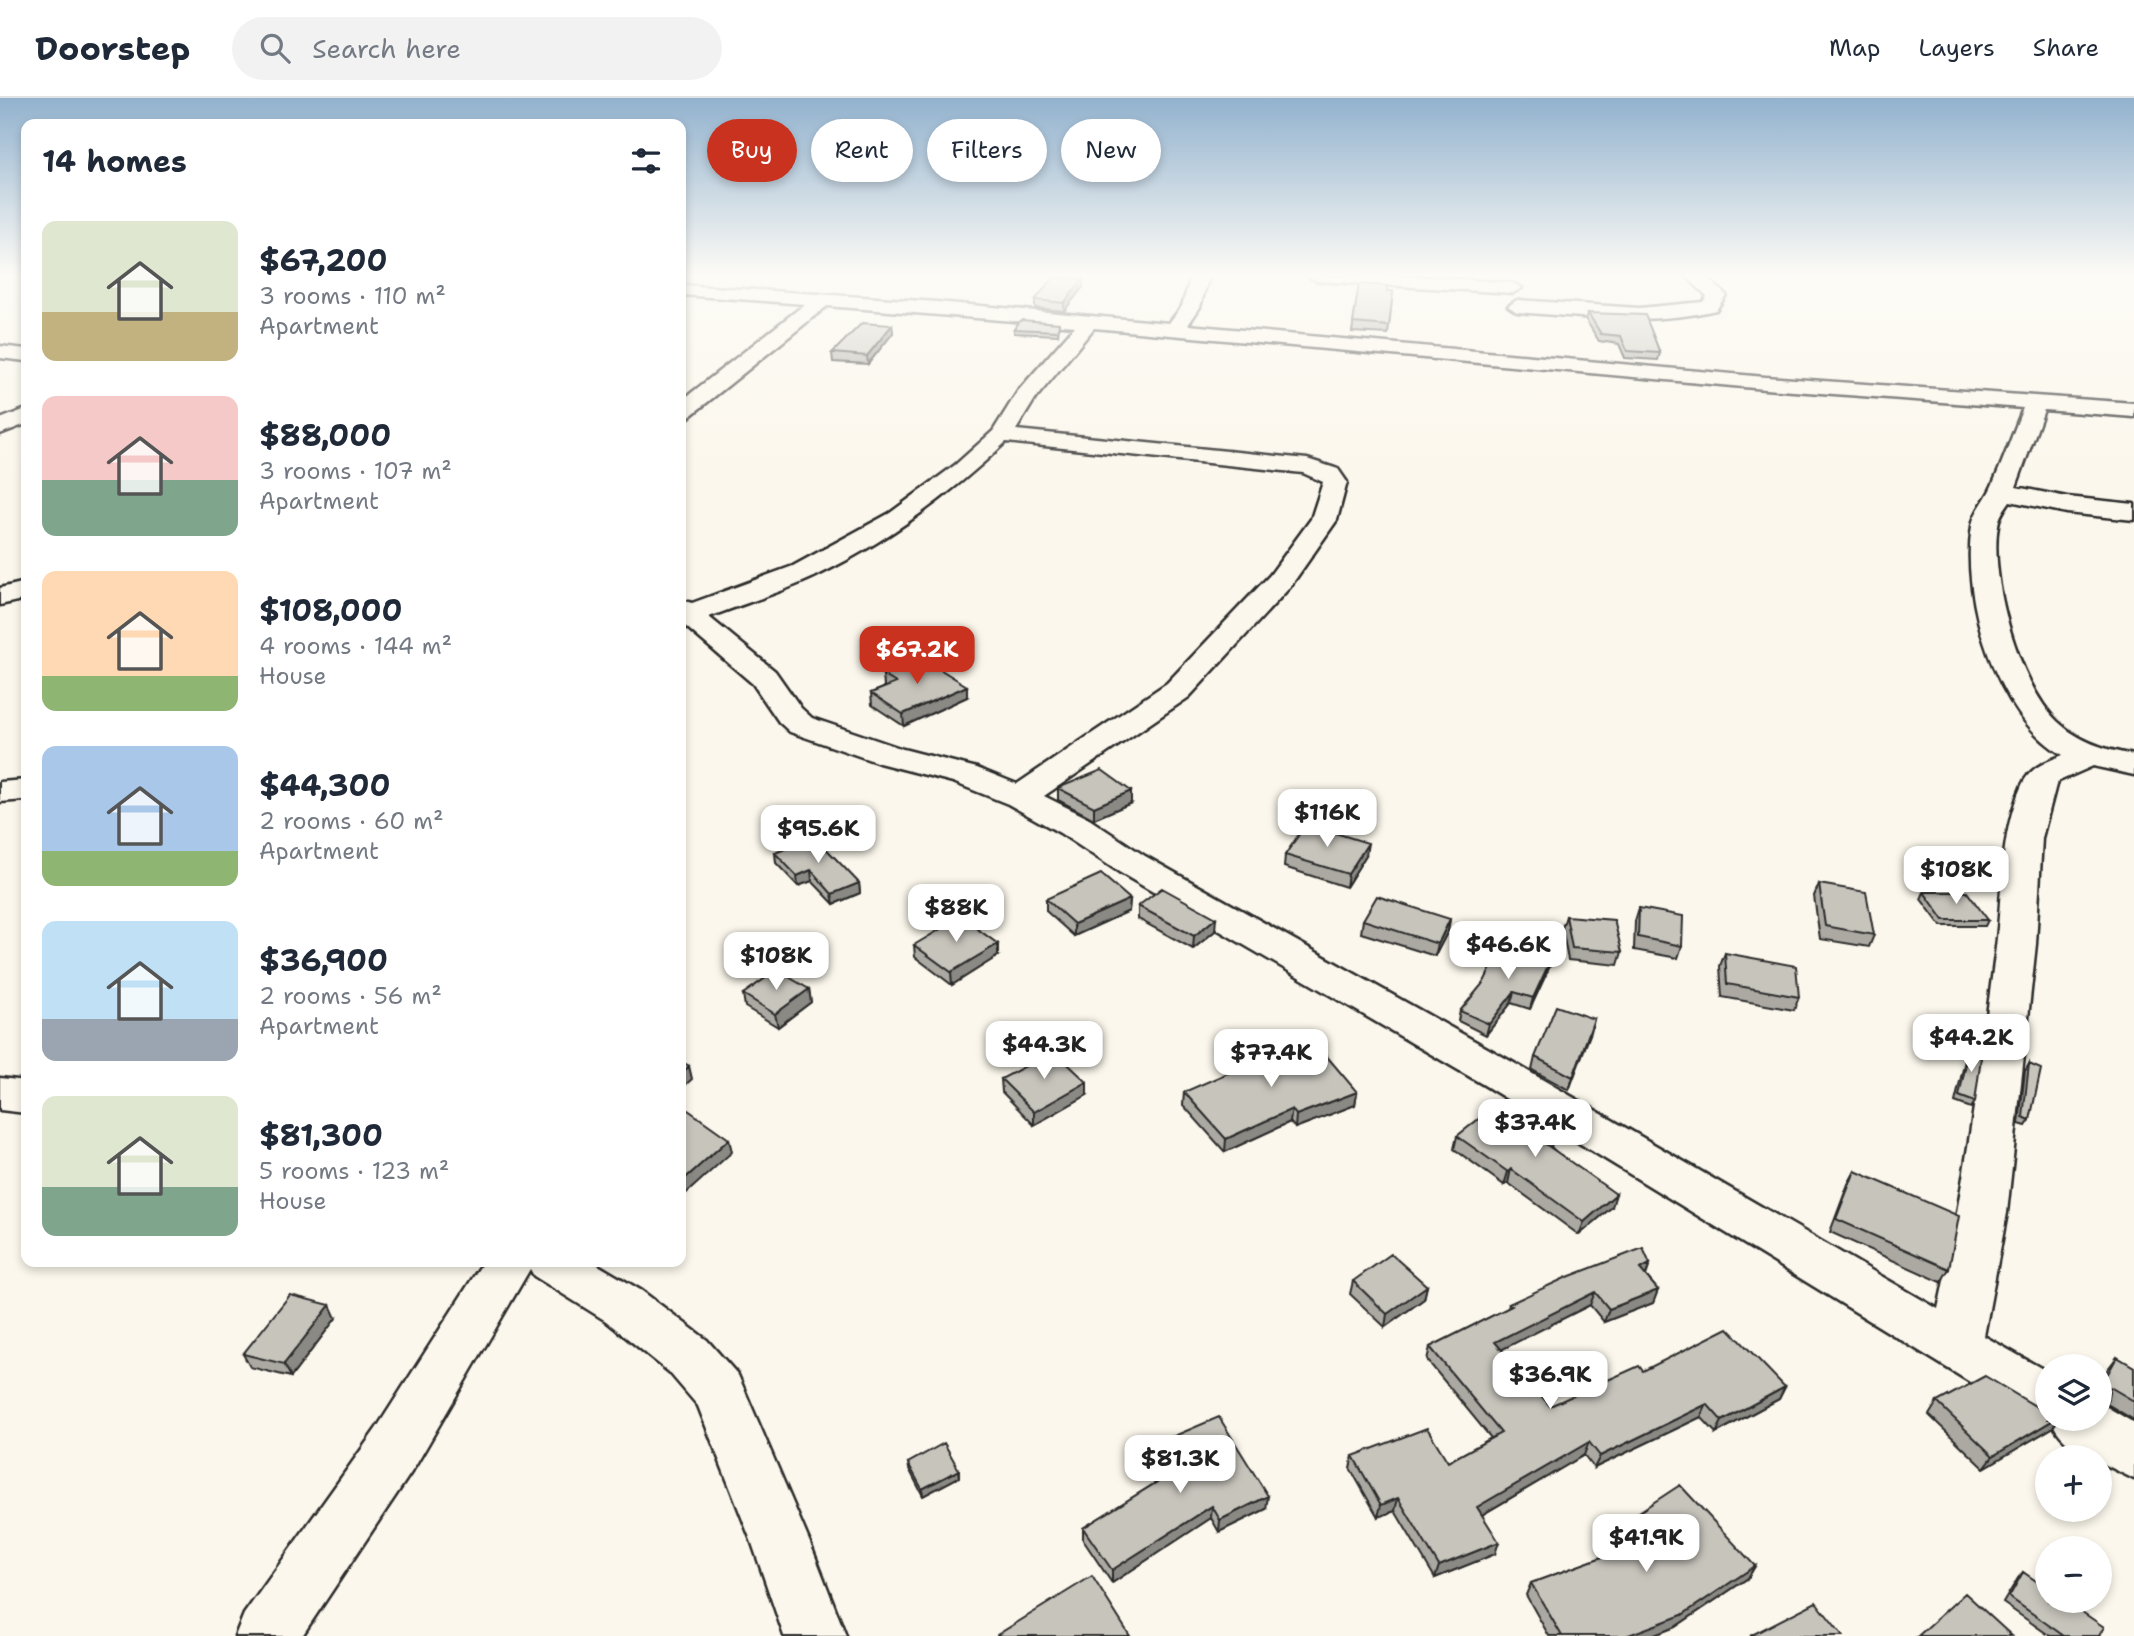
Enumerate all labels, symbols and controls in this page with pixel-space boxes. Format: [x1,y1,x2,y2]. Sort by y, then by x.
search box [232,17,722,80]
text: Doorstep [35,26,190,71]
icon: search [256,29,294,67]
text: Search here [312,31,461,66]
text: Map [1829,32,1880,64]
text: Layers [1918,32,1995,64]
text: Share [2033,32,2099,64]
chip: Buy [707,119,797,182]
chip: Rent [811,119,913,182]
chip: Filters [927,119,1047,182]
chip: New [1061,119,1161,182]
text: 14 homes [42,141,187,182]
icon: filters [627,142,665,180]
text: $67,200 [259,240,388,281]
icon: home [98,249,182,333]
text: 3 rooms · 110 m² [259,281,446,311]
text: Apartment [259,311,379,341]
text: $88,000 [259,415,391,456]
icon: home [98,424,182,508]
text: 3 rooms · 107 m² [259,456,452,486]
text: Apartment [259,486,379,516]
text: $108,000 [259,590,403,631]
icon: home [98,599,182,683]
pin: $67.2K [860,626,974,686]
text: 4 rooms · 144 m² [259,631,452,661]
text: $67.2K [876,634,958,664]
text: House [259,661,327,691]
text: $44,300 [259,765,390,806]
icon: home [98,774,182,858]
pin: $116K [1278,790,1376,849]
text: $116K [1294,797,1360,827]
text: 2 rooms · 60 m² [259,806,444,836]
pin: $95.6K [761,806,875,865]
text: $95.6K [777,813,859,843]
text: Apartment [259,836,379,866]
pin: $108K [1907,846,2005,906]
text: $108K [1920,854,1992,884]
pin: $88K [915,884,997,944]
text: $88K [924,892,988,922]
pin: $46.6K [1451,922,1565,981]
text: $46.6K [1465,929,1551,959]
pin: $108K [727,932,825,992]
text: $36,900 [259,940,388,981]
text: $108K [740,940,812,970]
icon: home [98,949,182,1033]
text: 2 rooms · 56 m² [259,981,442,1011]
text: Apartment [259,1011,379,1041]
pin: $44.2K [1914,1014,2028,1074]
pin: $44.3K [987,1021,1101,1081]
text: $44.2K [1929,1022,2013,1052]
text: $44.3K [1002,1029,1086,1059]
pin: $77.4K [1214,1030,1328,1089]
text: $77.4K [1230,1037,1312,1067]
pin: $37.4K [1478,1100,1592,1159]
text: $37.4K [1494,1107,1576,1137]
text: $81,300 [259,1115,383,1156]
icon: home [98,1124,182,1208]
text: 5 rooms · 123 m² [259,1156,449,1186]
text: House [259,1186,327,1216]
pin: $36.9K [1493,1352,1607,1411]
map controls [2035,1354,2112,1613]
button: layers [2035,1354,2112,1431]
text: $36.9K [1509,1359,1591,1389]
pin: $81.3K [1123,1436,1237,1495]
text: $81.3K [1141,1443,1220,1473]
button: + [2035,1445,2112,1522]
pin: $41.9K [1589,1514,1703,1574]
text: $41.9K [1608,1522,1684,1552]
button: − [2035,1536,2112,1613]

